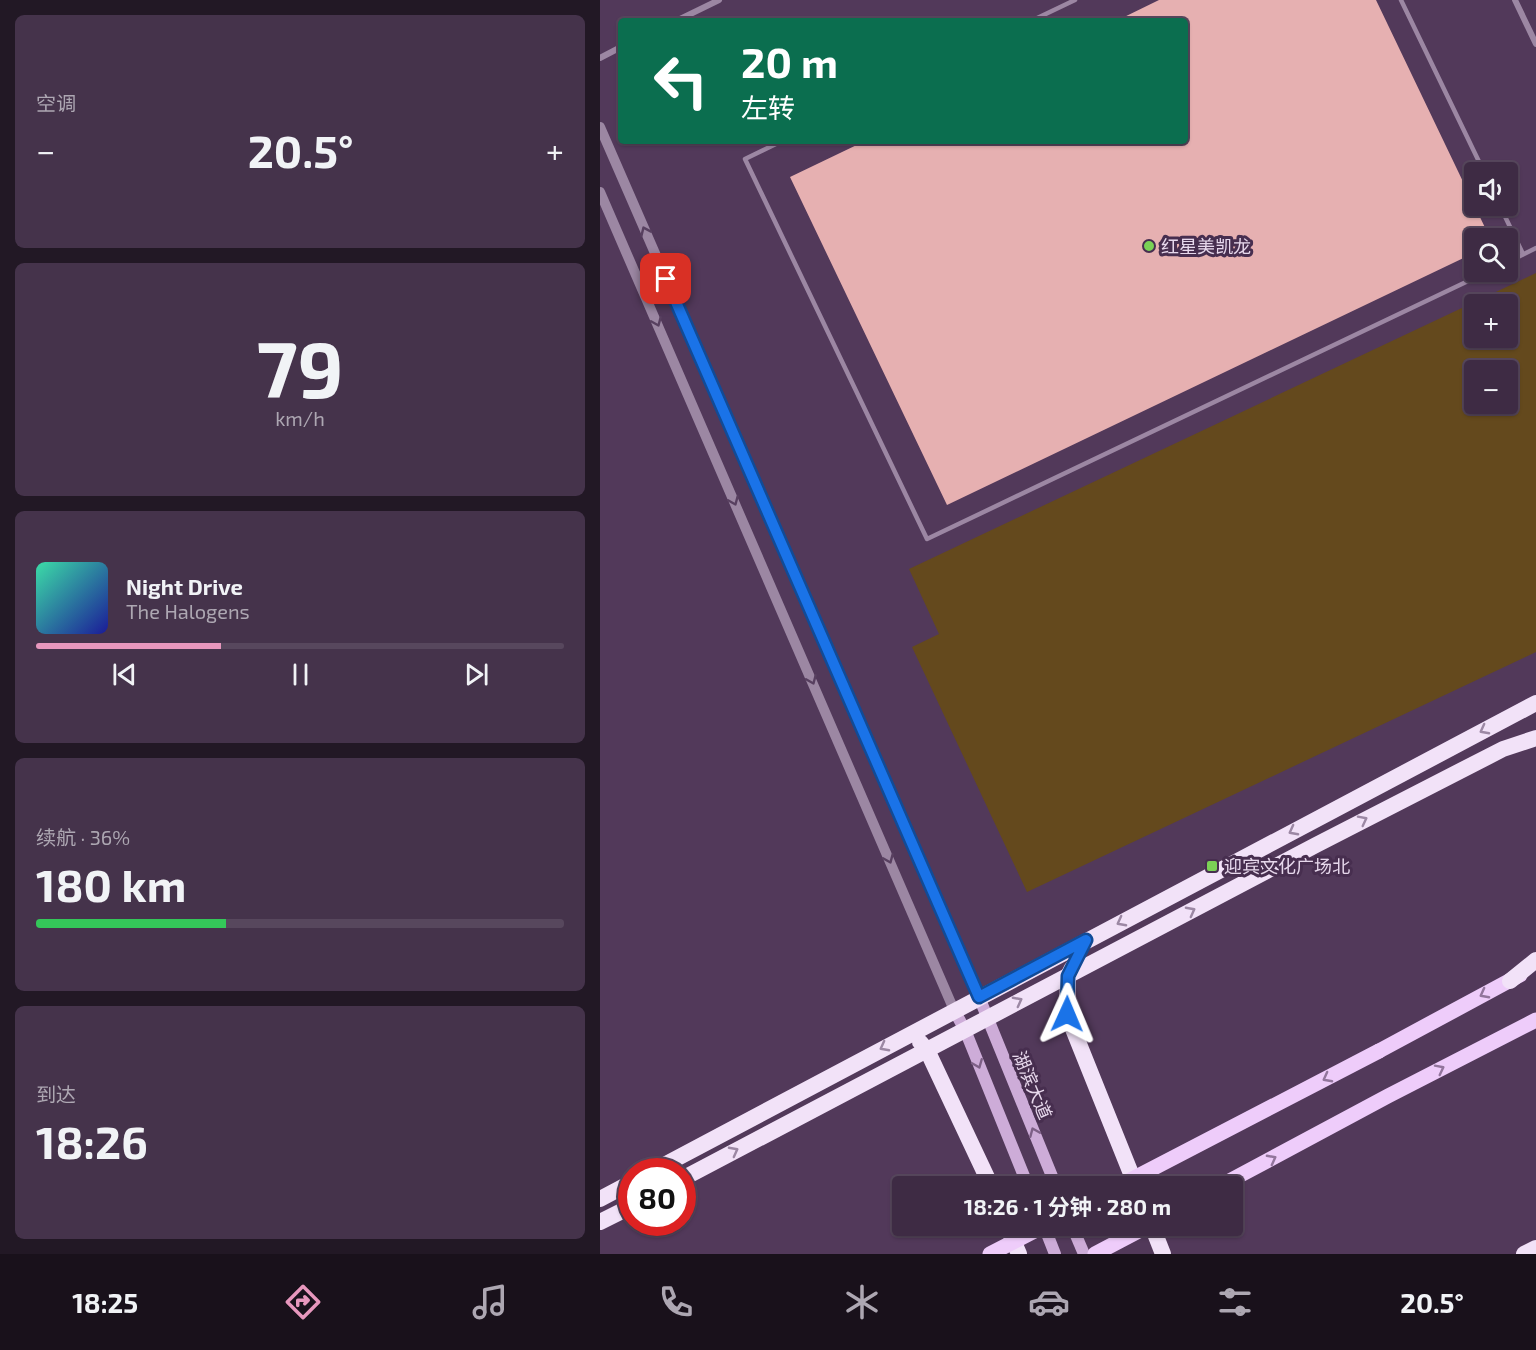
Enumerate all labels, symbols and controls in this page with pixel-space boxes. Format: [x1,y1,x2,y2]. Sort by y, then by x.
text: 20 m [741,36,838,86]
icon: left [642,42,720,120]
text: 空调 [36,91,76,115]
text: 左转 [741,91,795,123]
text: 20.5° [248,123,353,177]
text: − [36,130,55,170]
text: + [546,130,564,170]
map controls [1464,162,1518,414]
button: sound [1464,162,1518,216]
one-way arrow [641,226,653,237]
button: search [1464,228,1518,282]
place label: 红星美凯龙 [1161,235,1251,257]
marker: 红星美凯龙 [1142,239,1156,253]
pin [640,253,691,304]
icon: arrive [649,262,682,295]
button: + [1464,294,1518,348]
one-way arrow [649,316,661,327]
text: 79 [256,320,344,414]
button: − [1464,360,1518,414]
text: km/h [275,406,325,430]
one-way arrow [727,495,739,506]
text: Night Drive [126,573,243,599]
text: The Halogens [126,599,250,623]
icon: previous [108,658,141,691]
icon: pause [284,658,317,691]
icon: next [460,658,493,691]
one-way arrow [804,674,816,685]
one-way arrow [1480,723,1491,734]
one-way arrow [1357,816,1368,828]
one-way arrow [1289,824,1299,835]
text: 续航 · 36% [36,825,130,849]
one-way arrow [882,853,894,864]
place label: 迎宾文化广场北 [1224,855,1350,877]
text: 180 km [36,857,186,911]
marker: 迎宾文化广场北 [1205,859,1219,873]
one-way arrow [1184,907,1195,918]
one-way arrow [1116,915,1127,926]
position arrow [1035,982,1099,1046]
one-way arrow [1480,987,1491,998]
one-way arrow [1012,997,1023,1009]
one-way arrow [880,1040,890,1051]
street label: 湖滨大道 [1009,1048,1057,1122]
one-way arrow [971,1057,983,1068]
one-way arrow [1434,1065,1445,1077]
one-way arrow [1323,1071,1333,1082]
text: 到达 [36,1082,76,1106]
text: 18:26 [36,1114,148,1168]
one-way arrow [1029,1128,1041,1139]
one-way arrow [728,1147,739,1158]
one-way arrow [1265,1155,1276,1166]
speed limit sign: 80 [618,1158,696,1236]
text: 18:26 · 1 分钟 · 280 m [964,1193,1171,1219]
icon: directions [282,1281,324,1323]
icon: music [469,1281,511,1323]
icon: phone [655,1281,697,1323]
icon: climate [841,1281,883,1323]
icon: car [1028,1281,1070,1323]
icon: filters [1214,1281,1256,1323]
text: 18:25 [72,1286,138,1318]
text: 20.5° [1400,1286,1464,1318]

